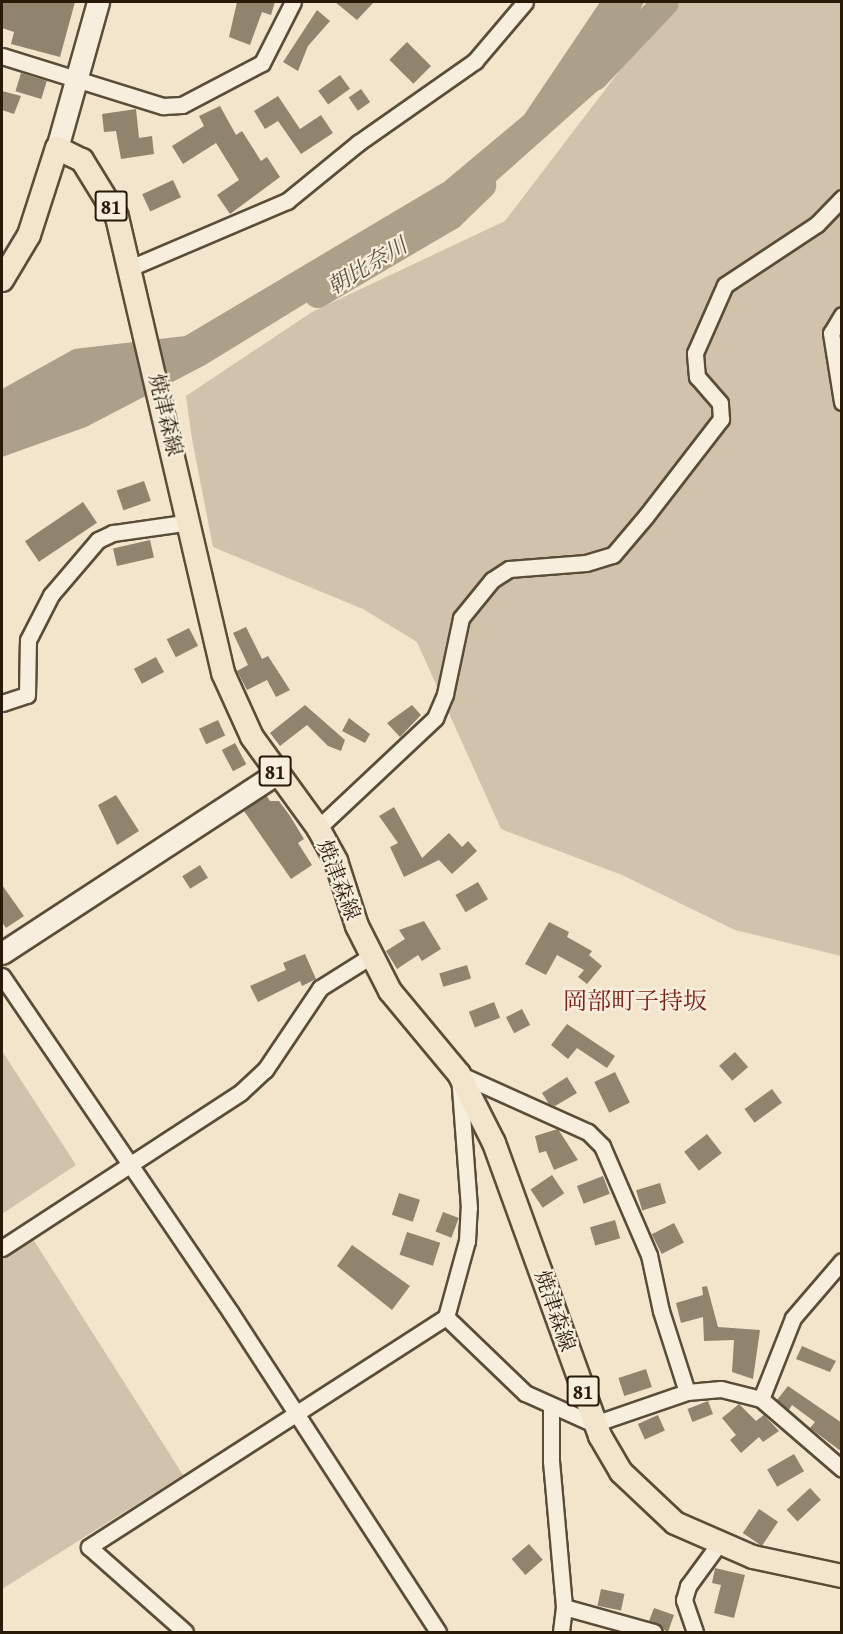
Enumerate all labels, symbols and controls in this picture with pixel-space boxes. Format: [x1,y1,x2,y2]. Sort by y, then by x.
road number: 81 [94,189,128,223]
water label: 朝比奈川 [322,232,412,300]
street label: 焼津森線 [144,371,188,459]
road number: 81 [258,754,292,788]
street label: 焼津森線 [312,836,366,924]
district label: 岡部町子持坂 [563,987,707,1015]
street label: 焼津森線 [529,1267,581,1355]
road number: 81 [566,1374,600,1408]

